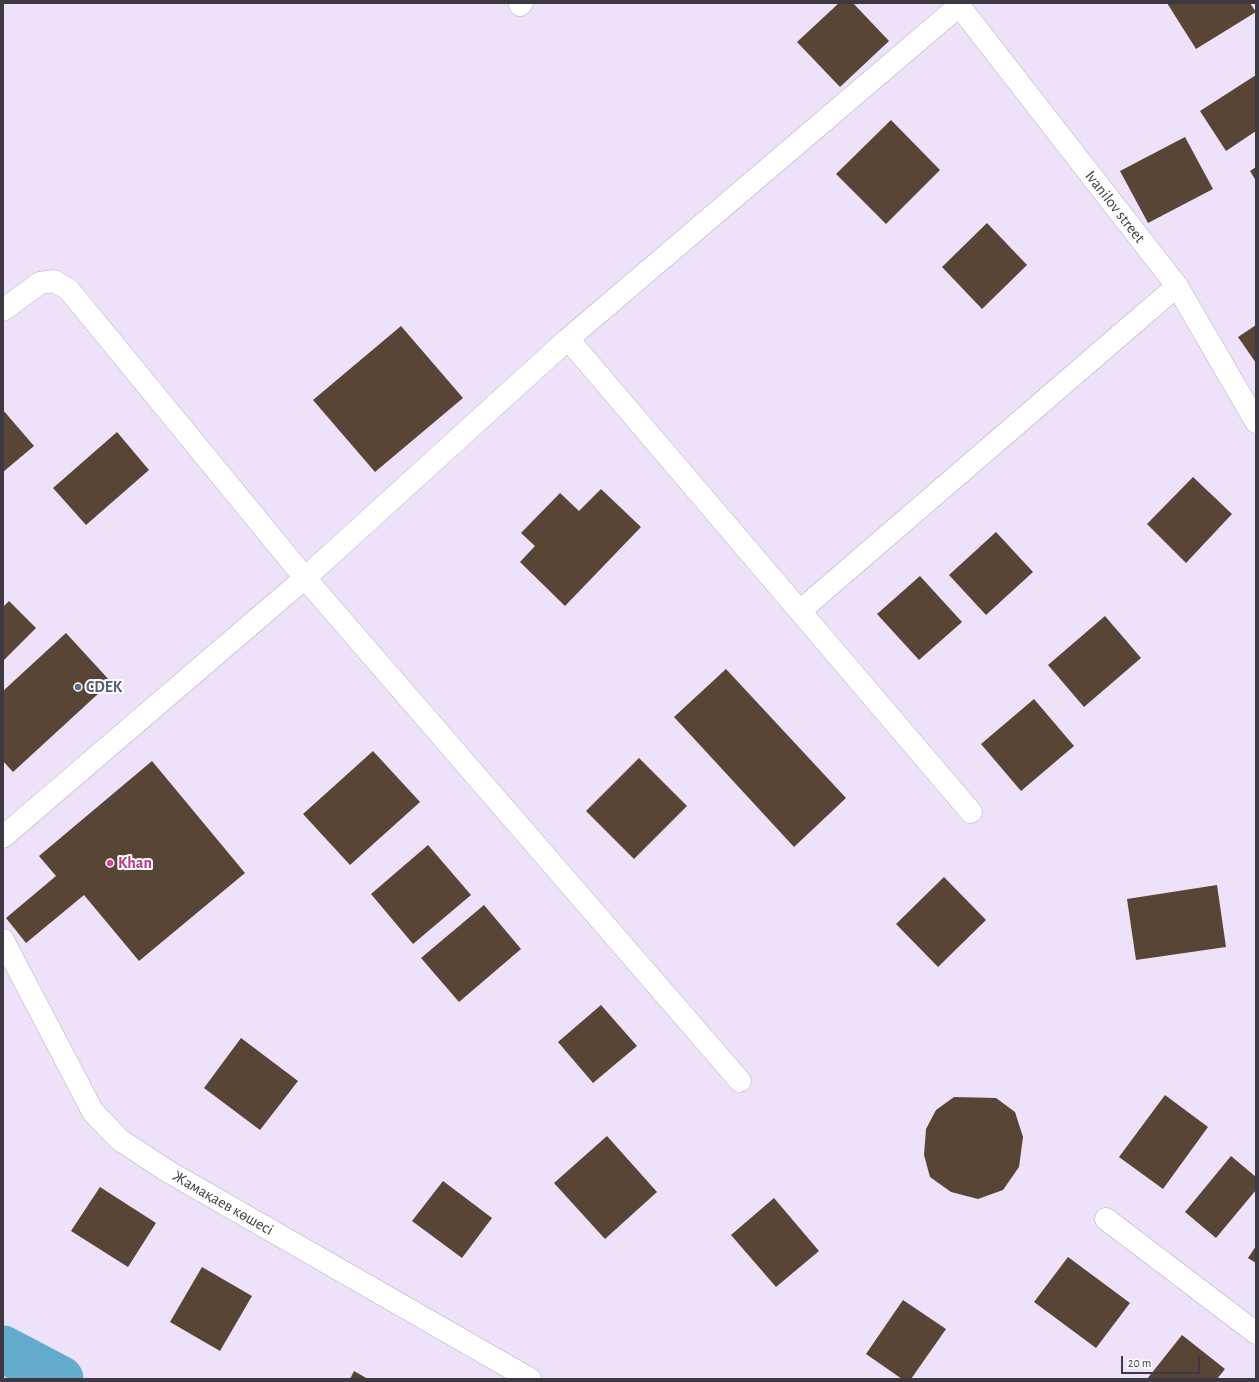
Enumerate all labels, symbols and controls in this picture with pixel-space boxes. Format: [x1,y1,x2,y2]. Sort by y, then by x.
street label: Ivanilov street [1081,167,1149,247]
place label: CDEK [86,677,122,697]
marker: CDEK [73,682,83,692]
place label: Khan [118,853,152,873]
marker: Khan [105,858,115,868]
street label: Жамақаев көшесі [169,1166,277,1240]
scale bar [1123,1348,1202,1374]
text: 20 m [1128,1357,1151,1369]

